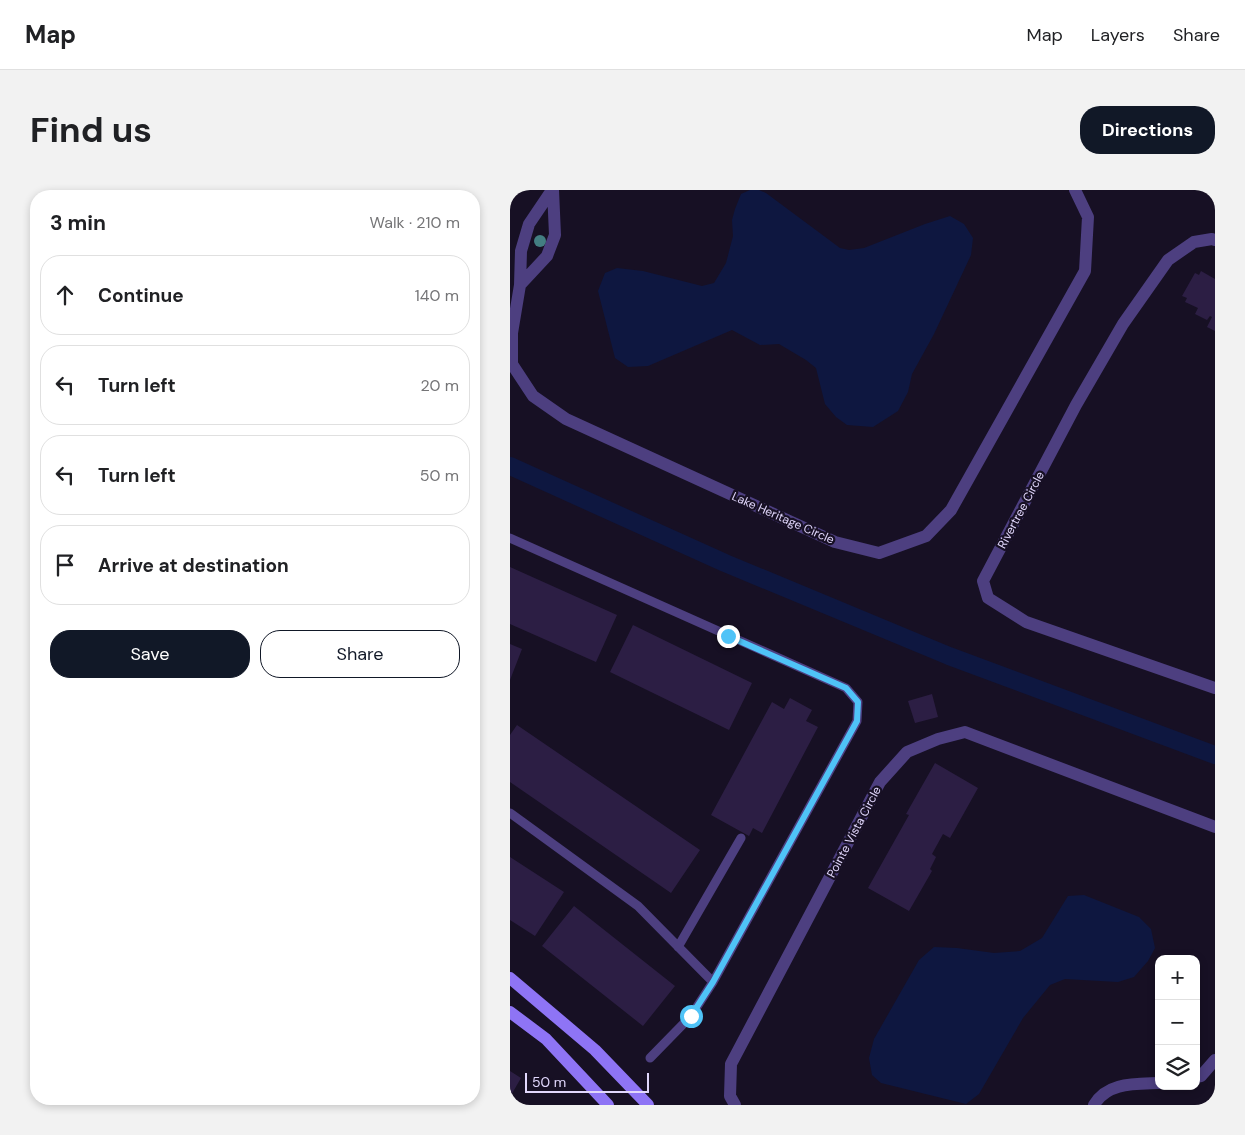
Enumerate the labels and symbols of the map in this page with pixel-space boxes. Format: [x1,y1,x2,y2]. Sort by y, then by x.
street label: Rivertree Circle [994,469,1048,551]
street label: Lake Heritage Circle [729,488,837,548]
route end [717,625,740,648]
street label: Pointe Vista Circle [823,783,885,880]
route start [680,1005,703,1028]
scale bar [525,1070,649,1093]

